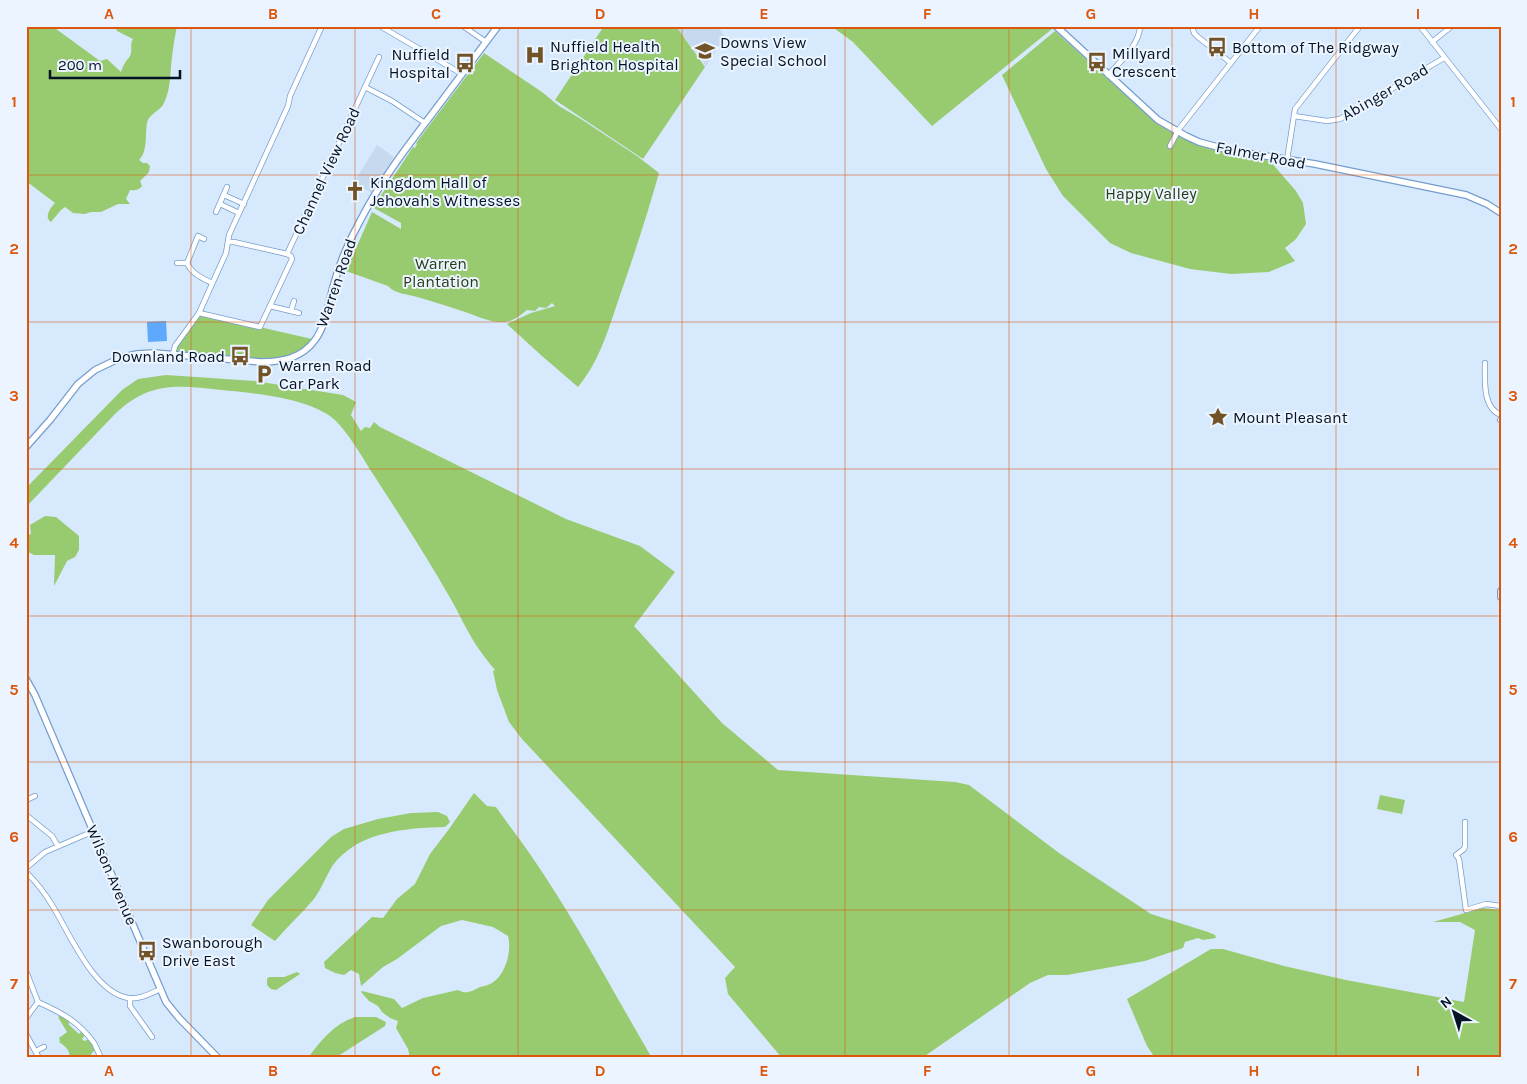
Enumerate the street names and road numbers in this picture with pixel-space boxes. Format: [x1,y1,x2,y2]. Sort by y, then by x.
street label: Abinger Road [1338,60,1432,124]
street label: Channel View Road [288,104,364,238]
street label: Falmer Road [1215,137,1307,173]
street label: Warren Road [312,236,360,330]
street label: Wilson Avenue [82,822,142,928]

